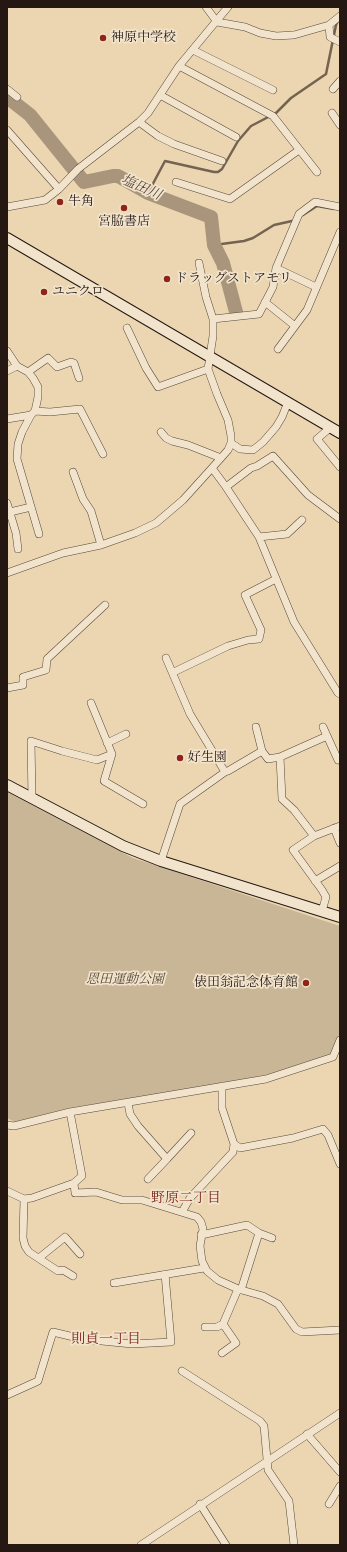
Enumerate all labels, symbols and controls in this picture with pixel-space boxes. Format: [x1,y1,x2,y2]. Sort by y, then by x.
place label: 神原中学校 [111,30,176,46]
marker: 神原中学校 [98,33,108,43]
water label: 塩田川 [118,172,164,204]
place label: 牛角 [68,194,94,210]
marker: 牛角 [55,197,65,207]
marker: 宮脇書店 [119,203,129,213]
place label: 宮脇書店 [98,214,150,230]
place label: ドラッグストアモリ [175,271,292,287]
marker: ドラッグストアモリ [162,274,172,284]
place label: ユニクロ [52,284,104,300]
marker: ユニクロ [39,287,49,297]
place label: 好生園 [188,750,227,766]
marker: 好生園 [175,753,185,763]
park label: 恩田運動公園 [86,972,164,988]
place label: 俵田翁記念体育館 [194,975,298,991]
marker: 俵田翁記念体育館 [301,978,311,988]
district label: 野原二丁目 [151,1191,221,1207]
district label: 則貞一丁目 [71,1332,141,1348]

